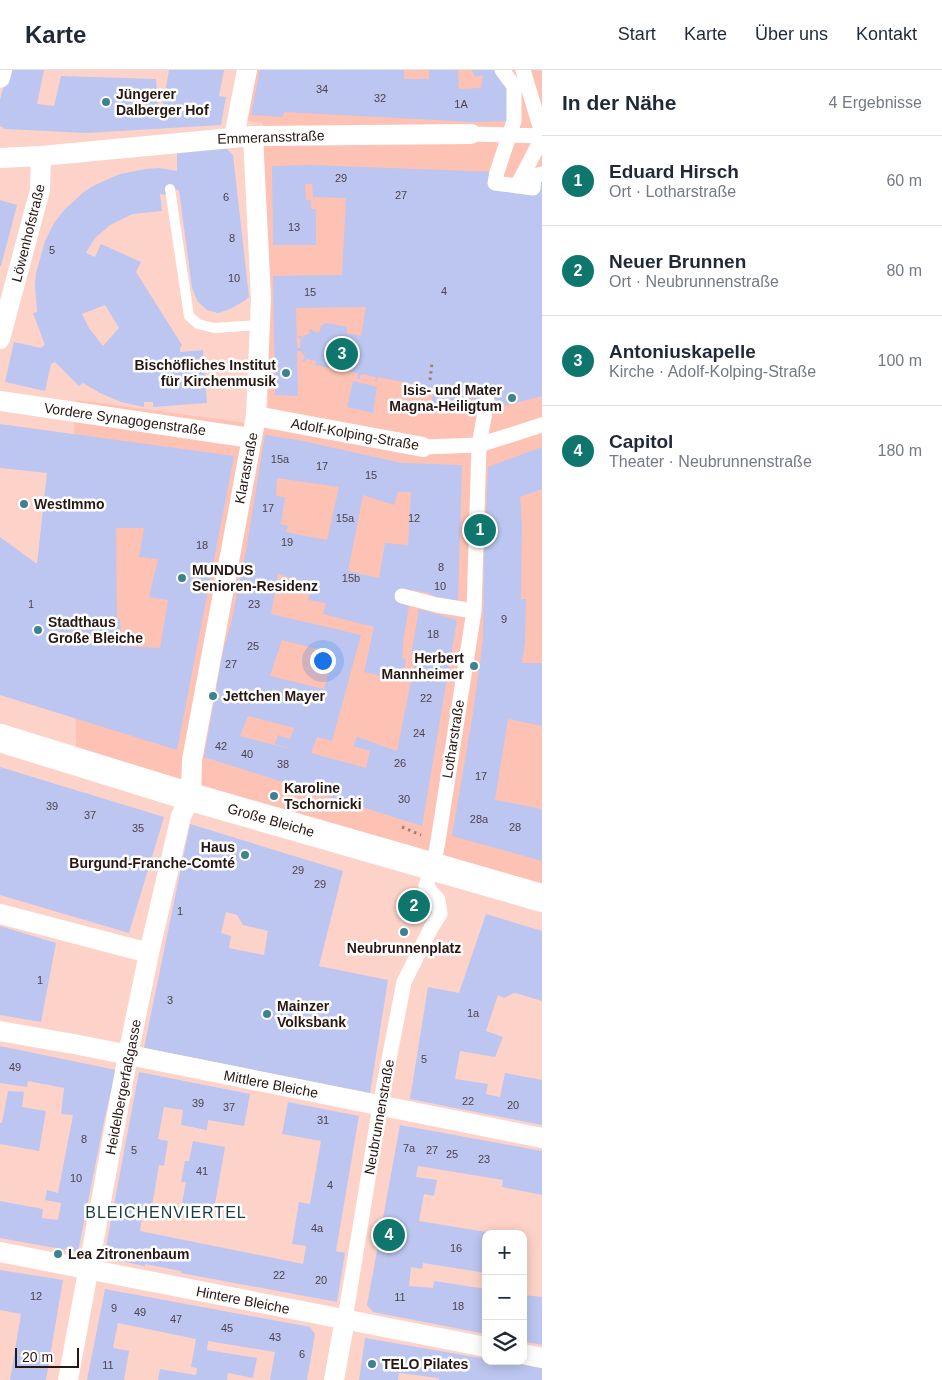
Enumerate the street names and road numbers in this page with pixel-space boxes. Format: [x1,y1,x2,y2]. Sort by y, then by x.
street label: Emmeransstraße [217,127,325,147]
street label: Löwenhofstraße [8,182,48,284]
street label: Vordere Synagogenstraße [43,400,207,438]
street label: Adolf-Kolping-Straße [290,415,421,453]
street label: Klarastraße [231,431,261,505]
street label: Lotharstraße [439,698,467,779]
street label: Große Bleiche [226,800,316,840]
street label: Heidelbergerfaßgasse [102,1018,144,1156]
street label: Neubrunnenstraße [361,1058,397,1176]
street label: Mittlere Bleiche [223,1067,320,1101]
street label: Hintere Bleiche [195,1283,291,1317]

